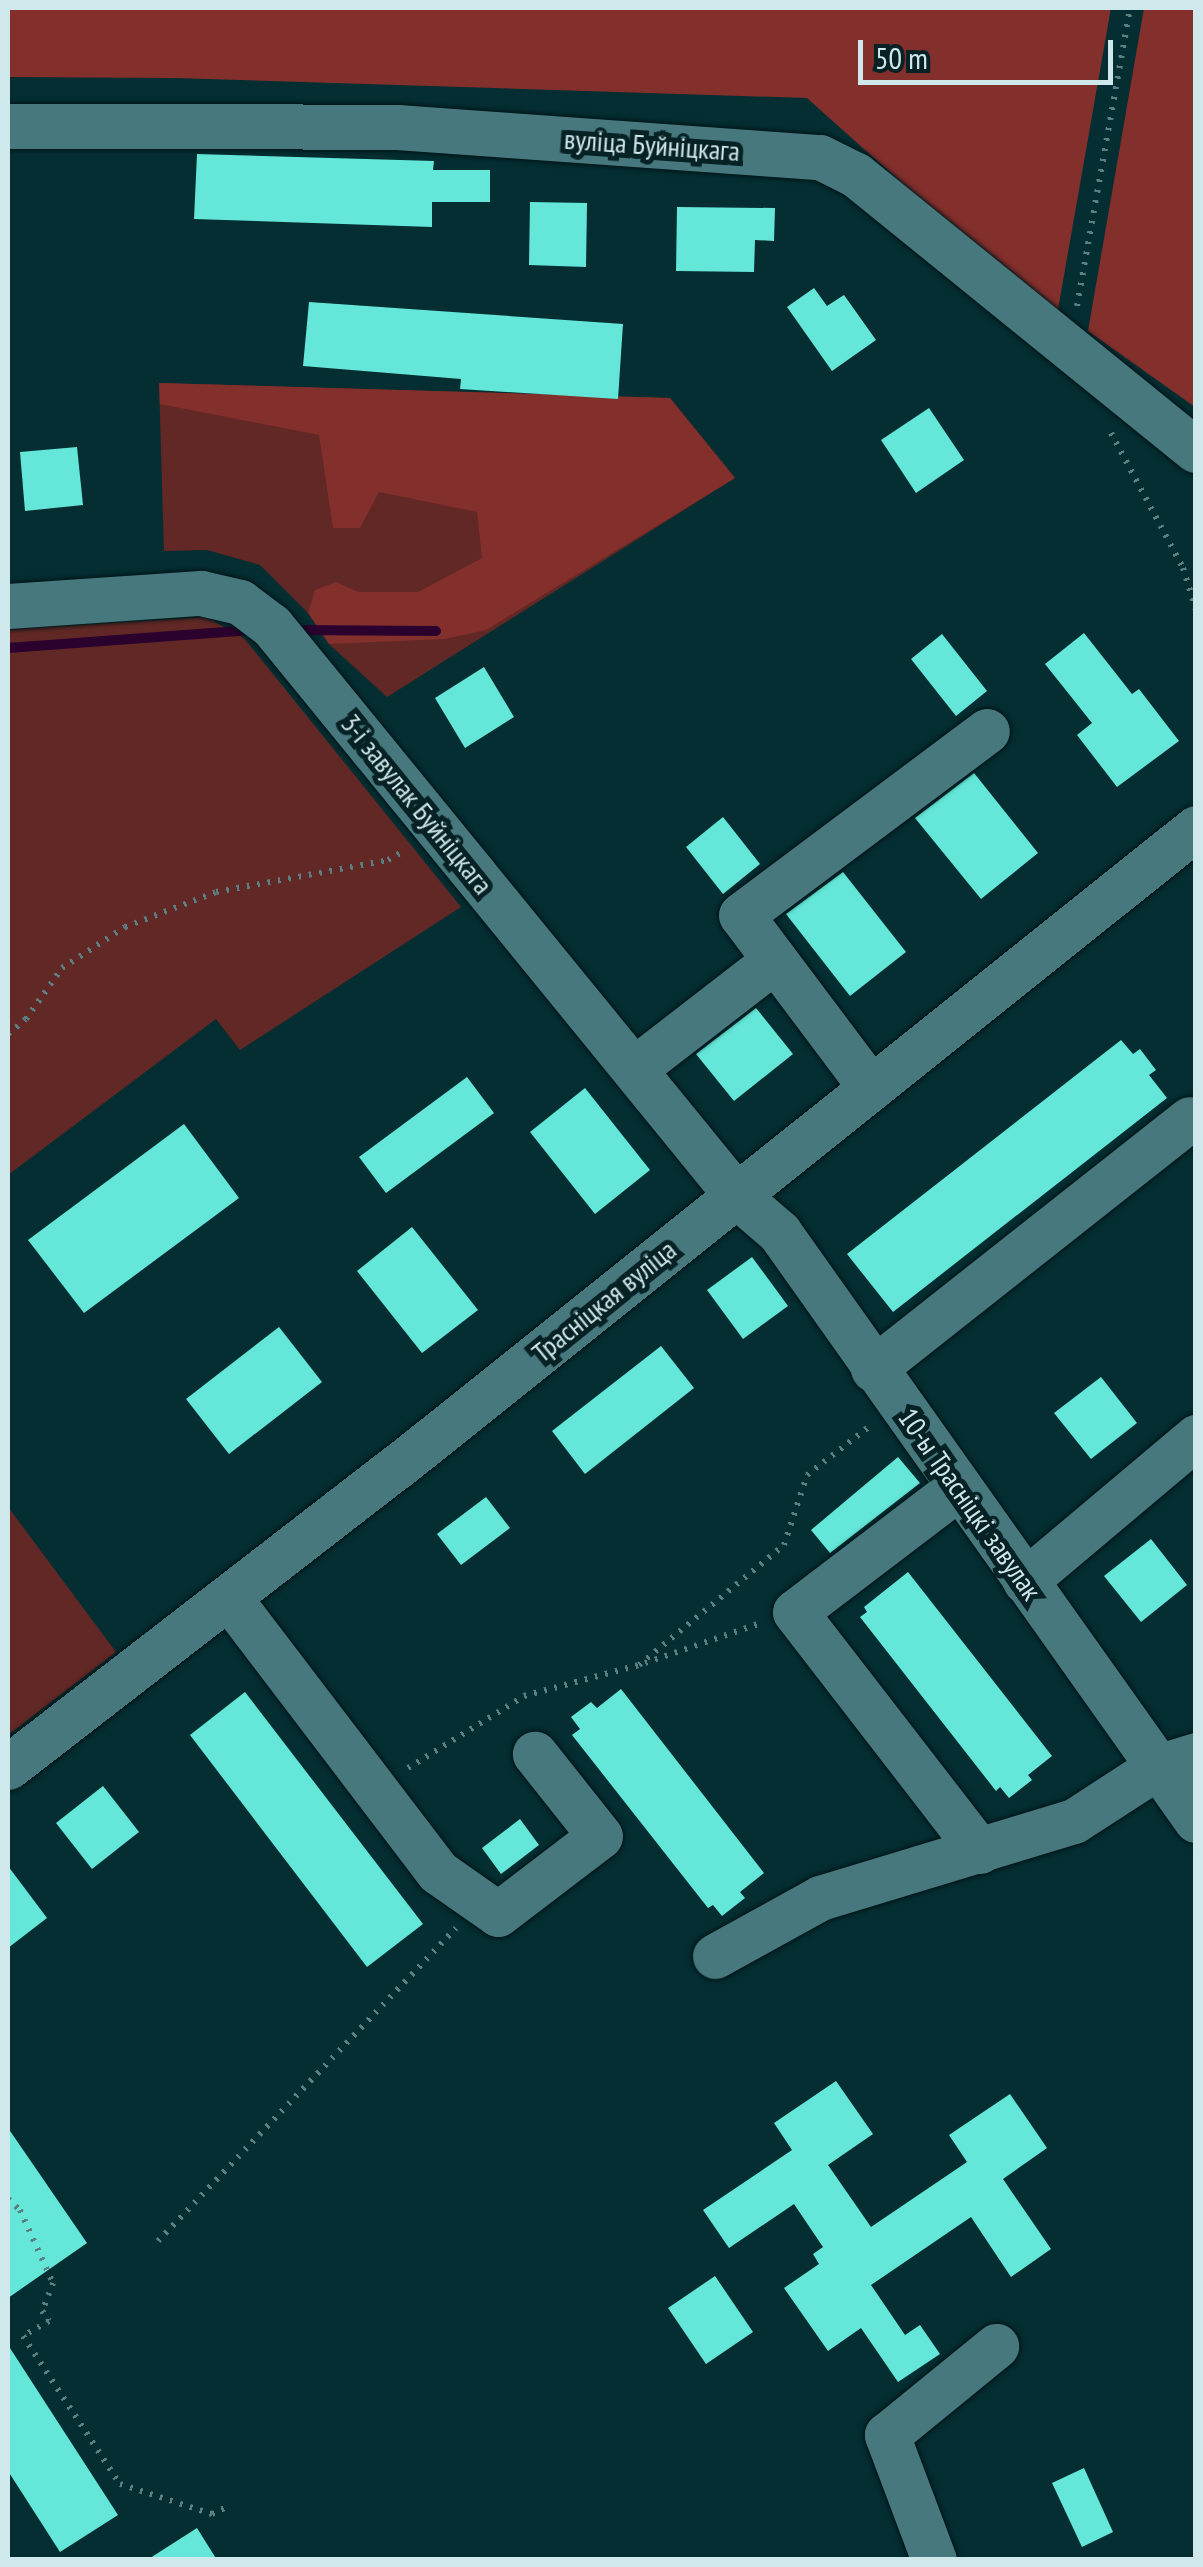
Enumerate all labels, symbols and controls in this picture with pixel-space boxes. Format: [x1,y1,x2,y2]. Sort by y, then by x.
scale bar [863,20,1118,82]
text: 50 m [875,38,928,77]
street label: вуліца Буйніцкага [563,122,741,168]
street label: 3-і завулак Буйніцкага [334,707,500,901]
street label: Трасніцкая вуліца [525,1233,683,1369]
street label: 10-ы Трасніцкі завулак [891,1401,1049,1607]

